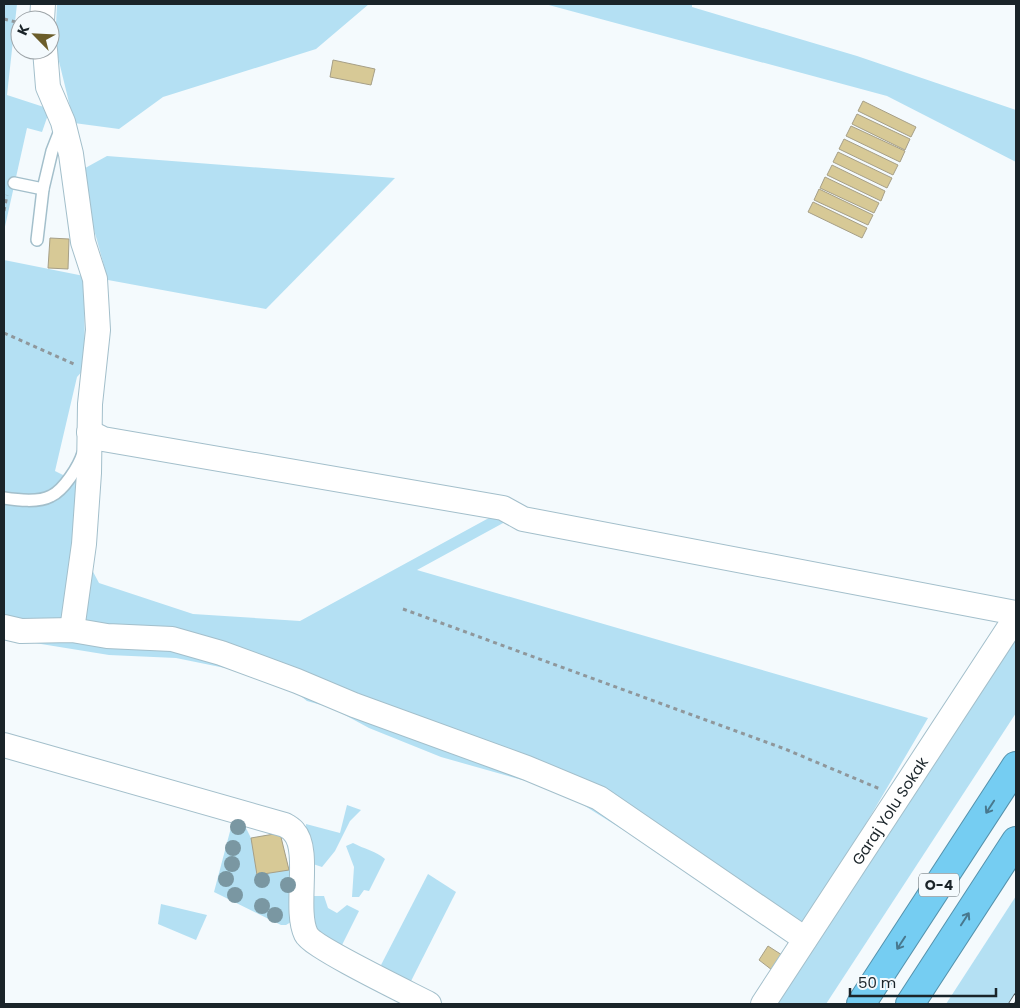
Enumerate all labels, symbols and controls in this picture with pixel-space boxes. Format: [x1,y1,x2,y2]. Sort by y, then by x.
north arrow [10,10,60,60]
text: K [12,21,34,38]
street label: Garaj Yolu Sokak [846,752,933,869]
one-way arrow [984,799,994,813]
road number: O-4 [919,874,959,896]
one-way arrow [960,913,970,927]
one-way arrow [896,936,906,950]
scale bar [850,966,996,998]
text: 50 m [858,972,896,993]

